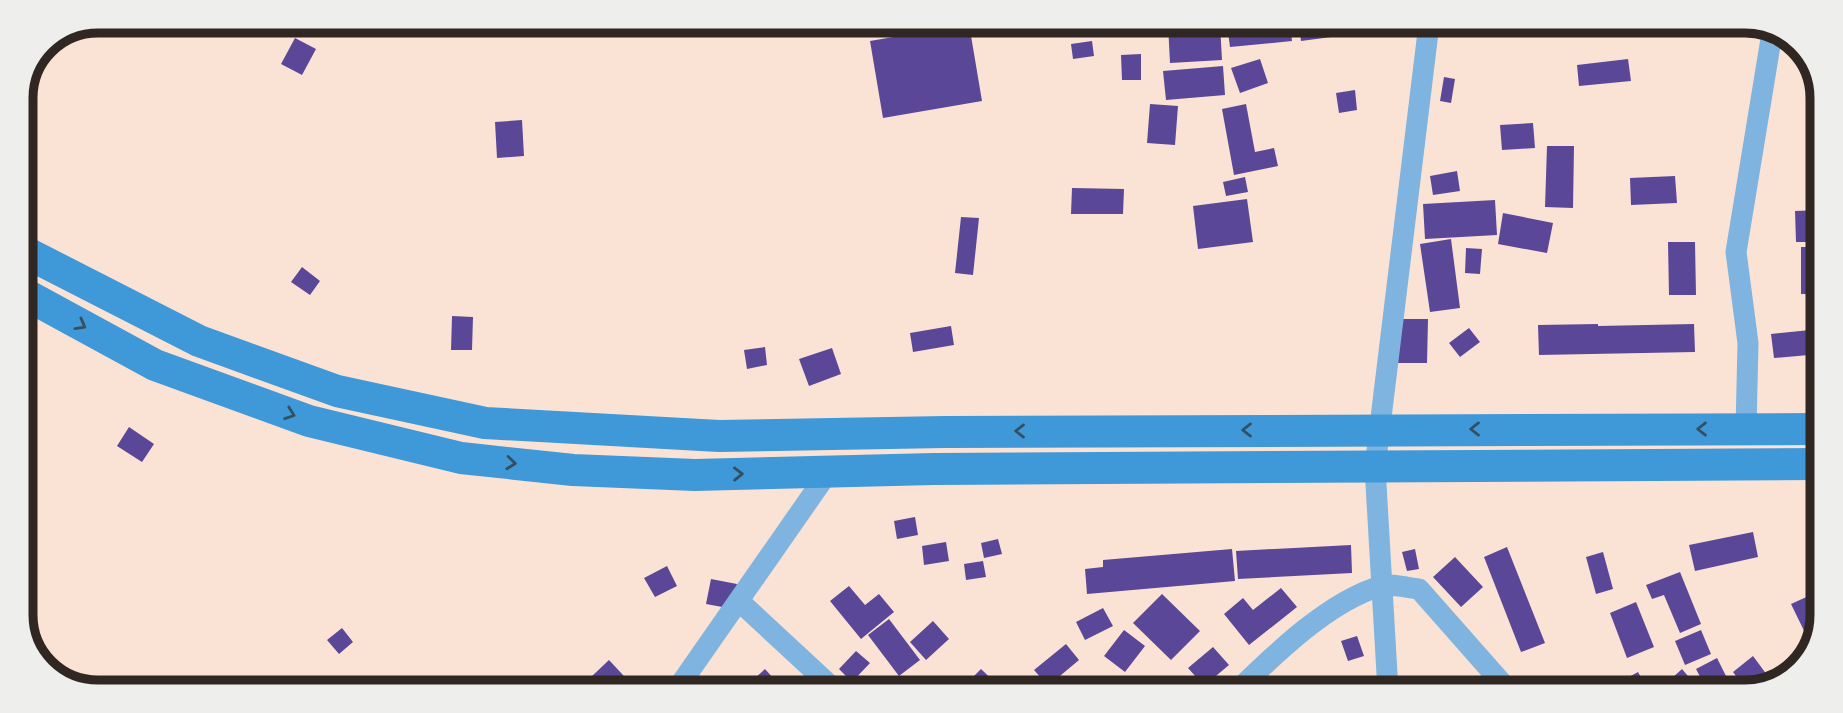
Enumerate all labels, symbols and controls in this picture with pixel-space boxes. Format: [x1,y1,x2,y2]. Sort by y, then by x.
one-way arrow [74,317,86,330]
one-way arrow [283,406,295,420]
one-way arrow [1469,421,1479,437]
one-way arrow [1696,421,1707,437]
one-way arrow [1241,422,1252,438]
one-way arrow [1014,423,1024,439]
one-way arrow [505,456,517,471]
one-way arrow [733,466,744,481]

